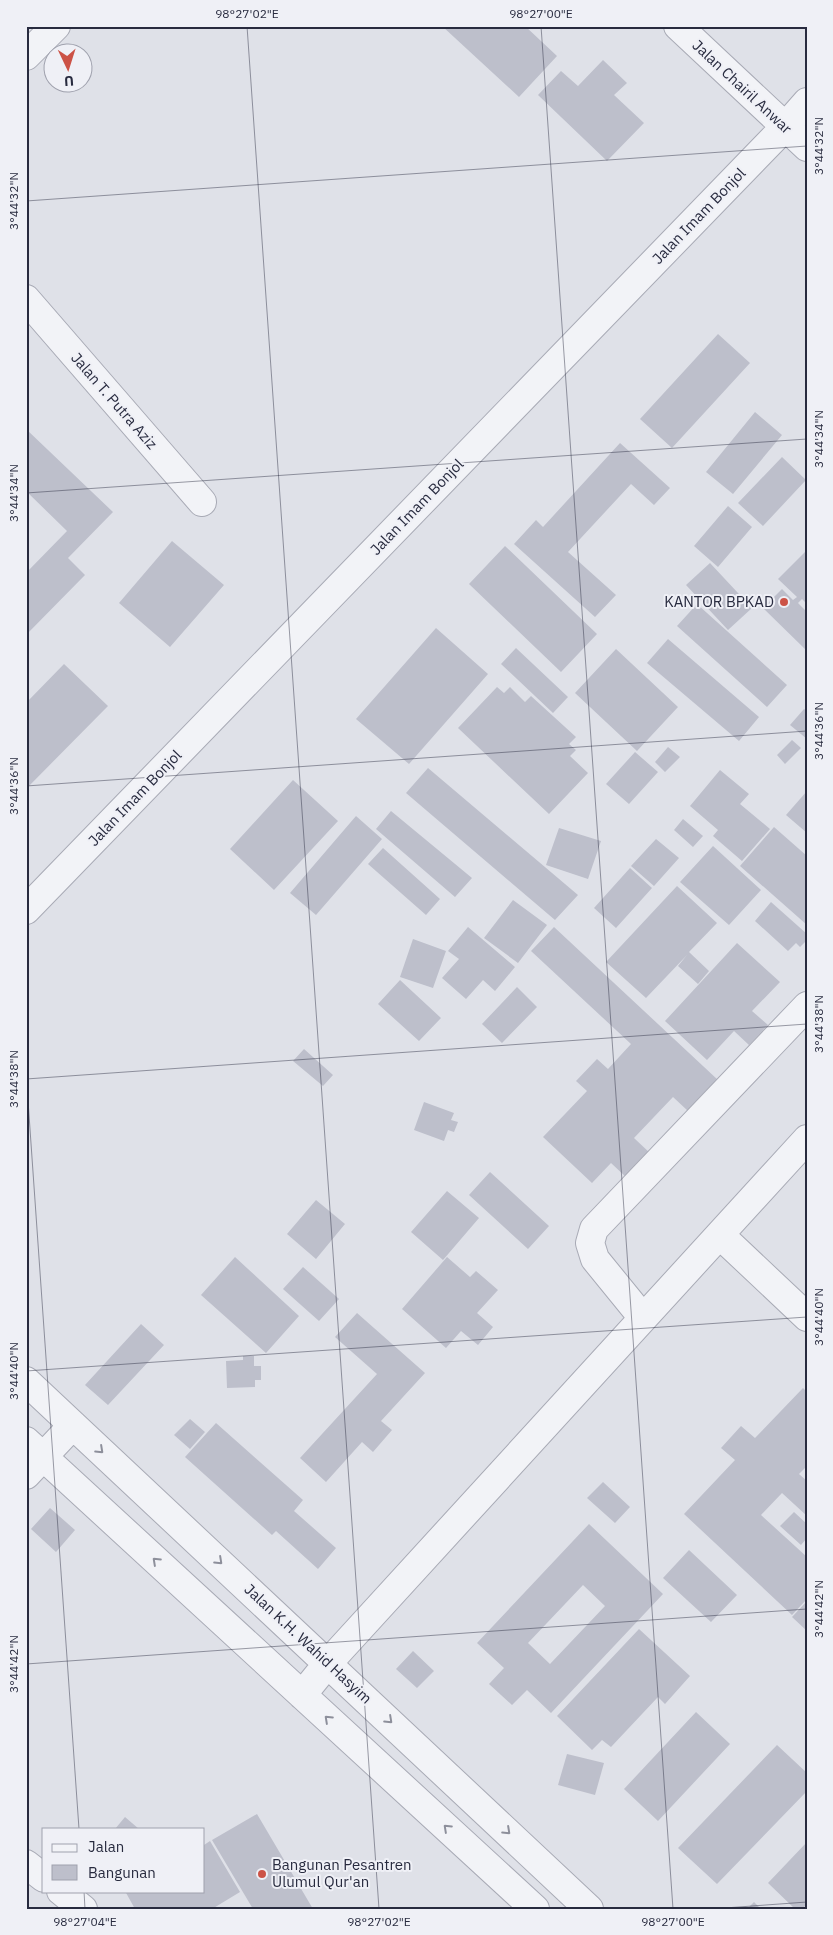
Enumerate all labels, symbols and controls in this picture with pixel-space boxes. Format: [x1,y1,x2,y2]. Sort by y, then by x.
text: 98°27'02"E [215,6,279,21]
text: 98°27'00"E [509,6,573,21]
street label: Jalan Chairil Anwar [689,36,796,138]
north arrow [42,42,92,92]
text: U [63,72,74,90]
text: 3°44'32"N [811,117,826,175]
street label: Jalan Imam Bonjol [648,164,749,268]
text: 3°44'32"N [6,172,21,230]
street label: Jalan T. Putra Aziz [67,348,162,453]
text: 3°44'34"N [811,410,826,468]
street label: Jalan Imam Bonjol [366,455,467,559]
text: 3°44'34"N [6,464,21,522]
place label: KANTOR BPKAD [664,592,774,611]
marker: KANTOR BPKAD [778,596,790,608]
text: 3°44'36"N [811,702,826,760]
street label: Jalan Imam Bonjol [84,746,185,850]
text: 3°44'36"N [6,757,21,815]
text: 3°44'38"N [811,995,826,1053]
text: 3°44'38"N [6,1050,21,1108]
text: 3°44'40"N [811,1288,826,1346]
text: 3°44'40"N [6,1342,21,1400]
one-way arrow [95,1444,104,1453]
one-way arrow [213,1555,222,1564]
one-way arrow [153,1558,162,1567]
street label: Jalan K.H. Wahid Hasyim [241,1580,376,1708]
text: 3°44'42"N [811,1580,826,1638]
text: 3°44'42"N [6,1635,21,1693]
one-way arrow [383,1714,392,1723]
one-way arrow [324,1716,333,1725]
one-way arrow [444,1825,453,1834]
one-way arrow [501,1825,510,1834]
legend [42,1828,205,1892]
text: Jalan [88,1837,124,1856]
place label: Bangunan Pesantren Ulumul Qur'an [272,1855,412,1891]
text: Bangunan [88,1863,156,1882]
marker: Bangunan Pesantren Ulumul Qur'an [256,1868,268,1880]
text: 98°27'04"E [53,1914,117,1929]
text: 98°27'02"E [347,1914,411,1929]
text: 98°27'00"E [641,1914,705,1929]

